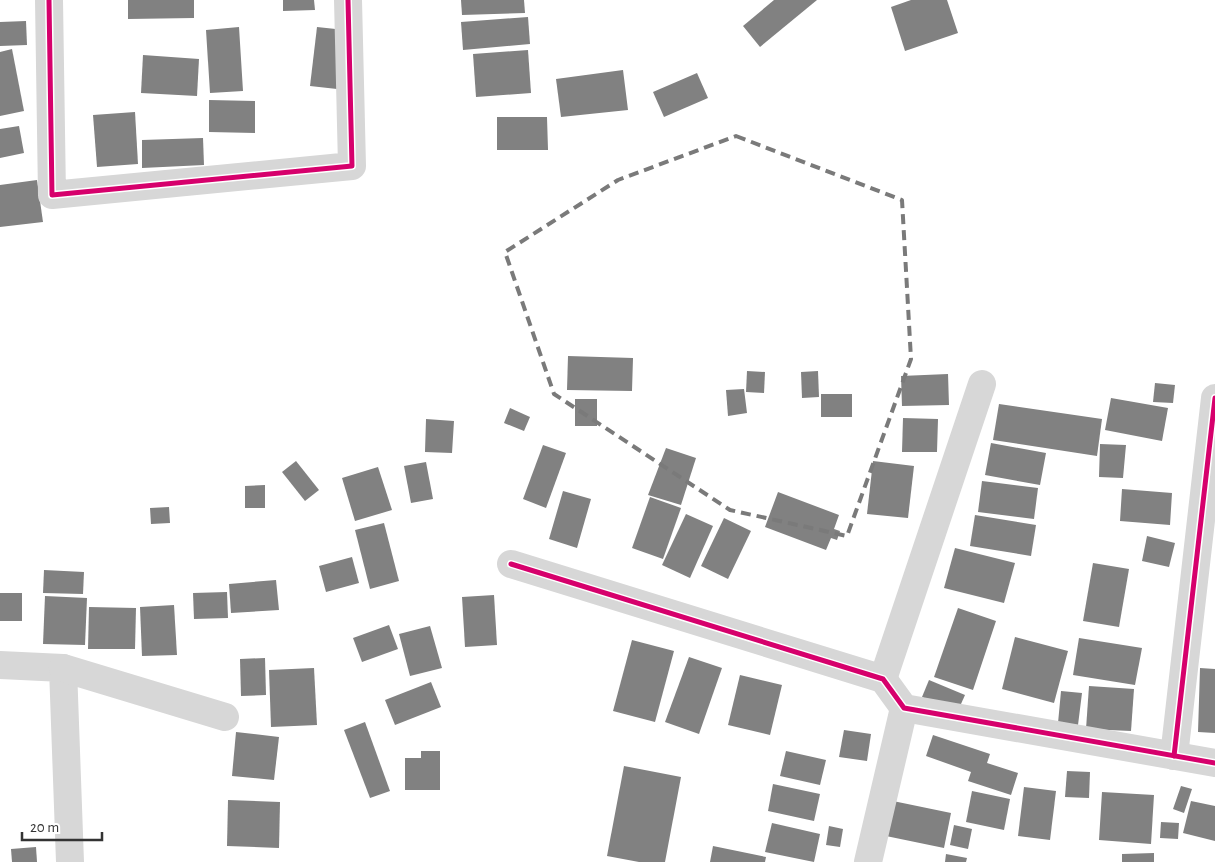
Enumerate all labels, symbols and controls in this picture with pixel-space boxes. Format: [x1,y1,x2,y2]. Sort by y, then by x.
scale bar [22,810,102,842]
text: 20 m [30,820,59,835]

